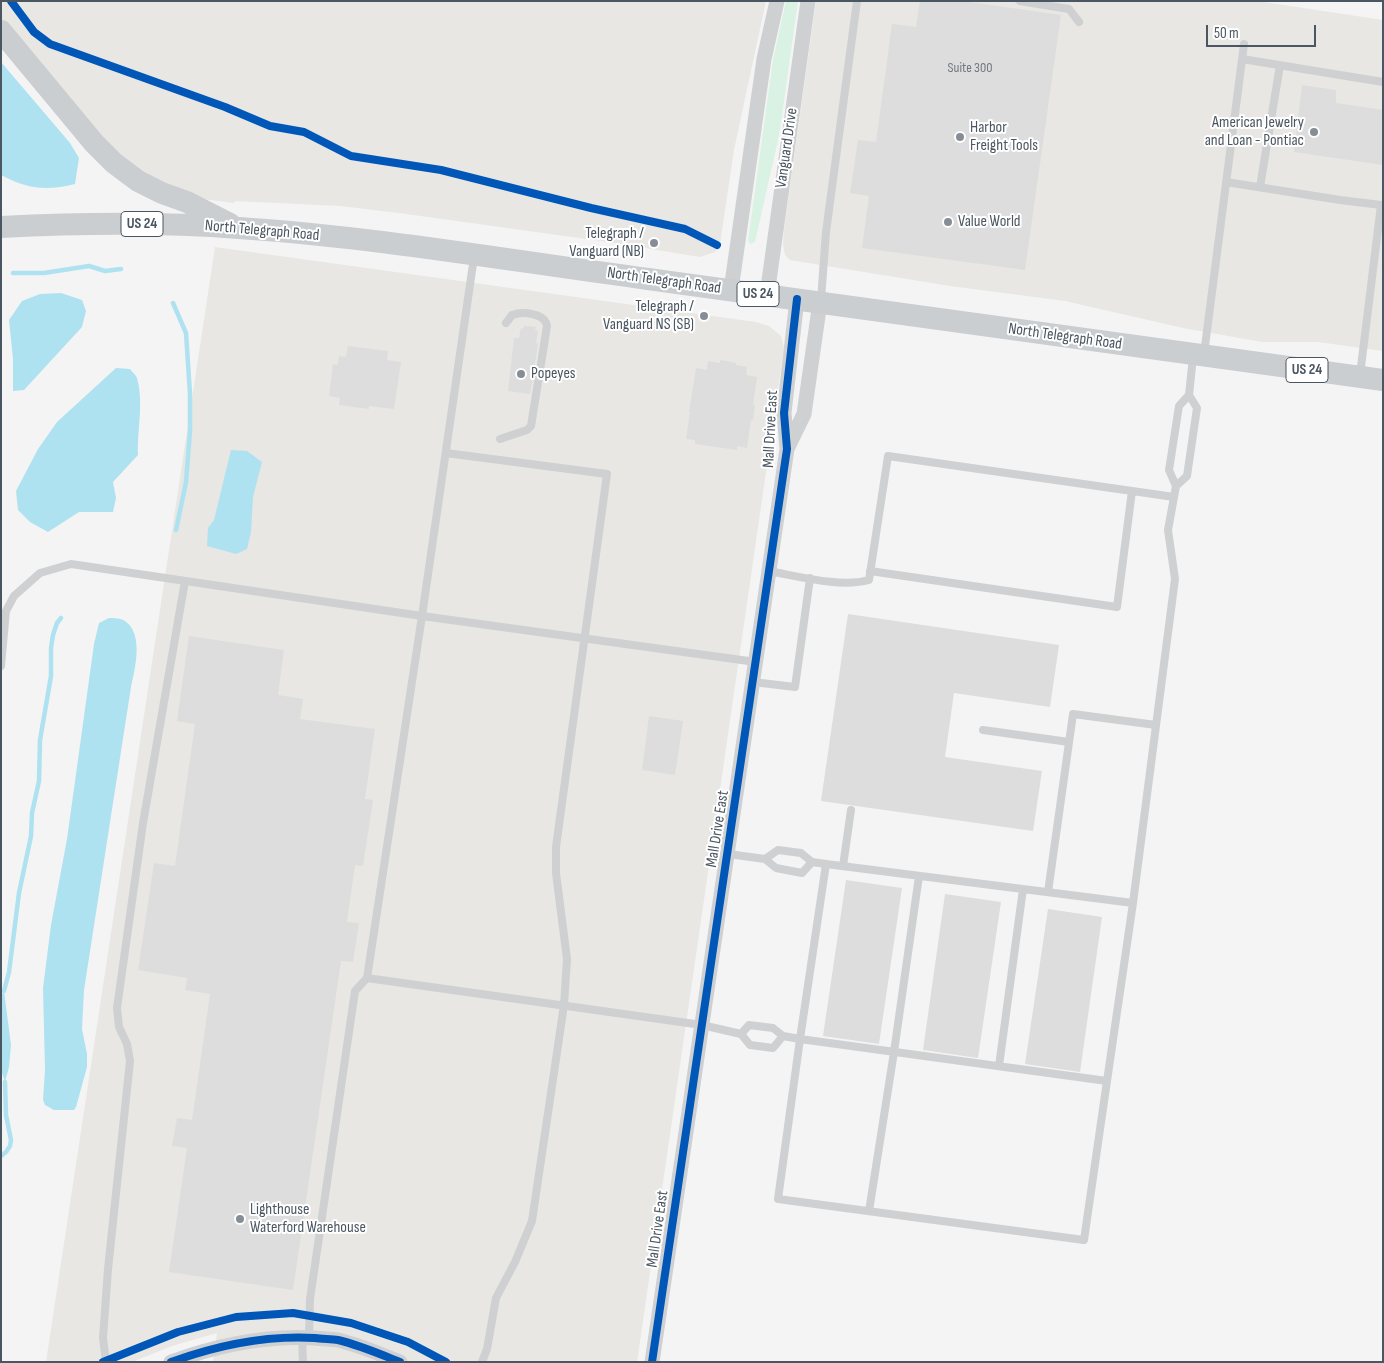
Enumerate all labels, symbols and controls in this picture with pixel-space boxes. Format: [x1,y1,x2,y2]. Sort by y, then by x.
scale bar [1209,15,1319,47]
text: 50 m [1214,24,1239,43]
house number: Suite 300 [948,60,992,76]
street label: Vanguard Drive [772,107,802,189]
place label: American Jewelry and Loan - Pontiac [1205,113,1304,151]
place label: Harbor Freight Tools [970,118,1038,156]
marker: American Jewelry and Loan - Pontiac [1308,126,1320,138]
marker: Harbor Freight Tools [954,131,966,143]
road number: US 24 [121,212,163,236]
place label: Value World [958,212,1021,232]
street label: North Telegraph Road [204,216,320,246]
marker: Value World [942,216,954,228]
place label: Telegraph / Vanguard (NB) [569,224,644,262]
marker: Telegraph / Vanguard (NB) [648,237,660,249]
street label: North Telegraph Road [606,264,722,298]
road number: US 24 [737,282,779,306]
place label: Telegraph / Vanguard NS (SB) [603,297,694,335]
marker: Telegraph / Vanguard NS (SB) [698,310,710,322]
street label: North Telegraph Road [1007,320,1123,354]
road number: US 24 [1286,358,1328,382]
place label: Popeyes [531,364,576,384]
marker: Popeyes [515,368,527,380]
street label: Mall Drive East [759,390,783,468]
street label: Mall Drive East [702,789,734,869]
street label: Mall Drive East [643,1189,673,1269]
place label: Lighthouse Waterford Warehouse [250,1200,366,1238]
marker: Lighthouse Waterford Warehouse [234,1213,246,1225]

